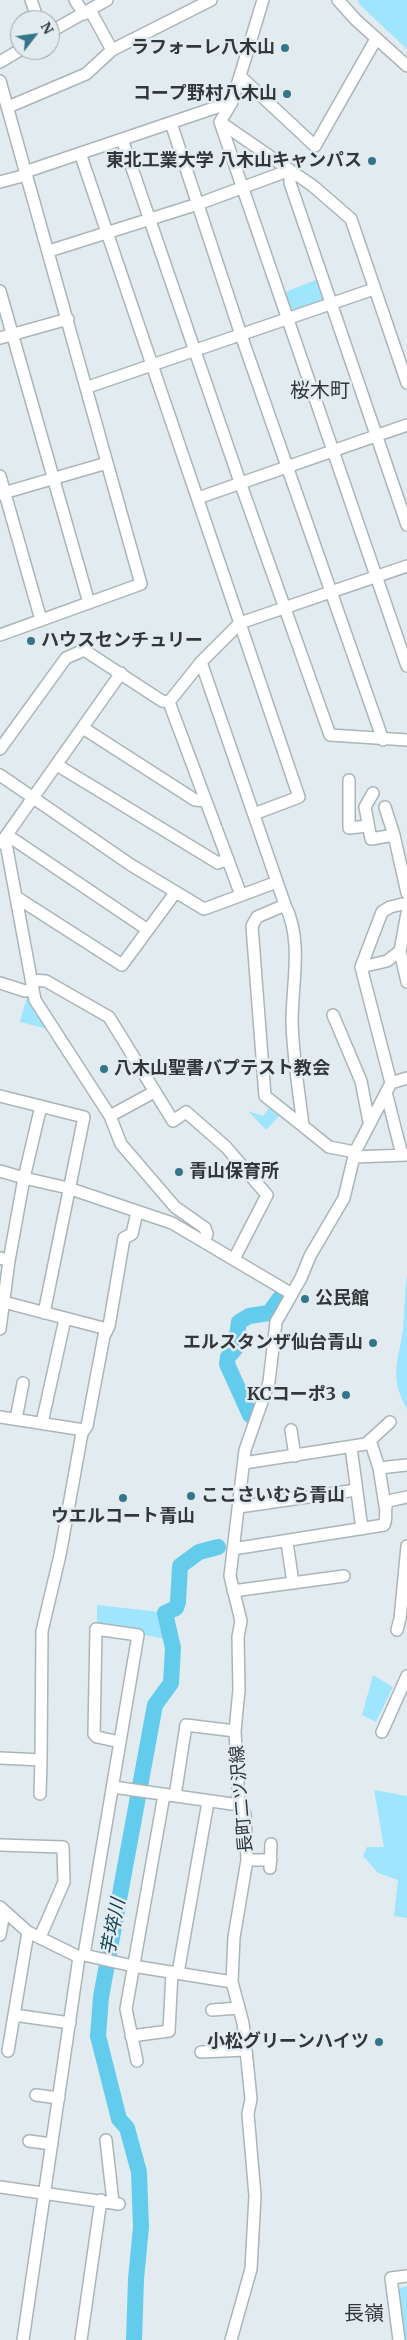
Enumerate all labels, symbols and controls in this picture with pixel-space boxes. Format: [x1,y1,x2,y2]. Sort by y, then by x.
north arrow [10,10,60,60]
text: N [37,19,58,37]
place label: ラフォーレ八木山 [131,37,275,59]
marker: ラフォーレ八木山 [279,42,291,54]
place label: コープ野村八木山 [133,83,277,105]
marker: コープ野村八木山 [281,88,293,100]
place label: 東北工業大学 八木山キャンパス [106,150,362,172]
marker: 東北工業大学 八木山キャンパス [366,155,378,167]
district label: 桜木町 [290,379,350,403]
place label: ハウスセンチュリー [41,630,203,652]
marker: ハウスセンチュリー [25,635,37,647]
place label: 八木山聖書バプテスト教会 [114,1058,330,1080]
marker: 八木山聖書バプテスト教会 [98,1063,110,1075]
place label: 青山保育所 [189,1161,279,1183]
marker: 青山保育所 [173,1166,185,1178]
place label: 公民館 [315,1288,369,1310]
marker: 公民館 [299,1293,311,1305]
place label: エルスタンザ仙台青山 [183,1332,363,1354]
marker: エルスタンザ仙台青山 [367,1337,379,1349]
place label: KCコーポ3 [247,1384,336,1406]
marker: KCコーポ3 [340,1389,352,1401]
place label: ここさいむら青山 [201,1485,345,1507]
marker: ここさいむら青山 [185,1490,197,1502]
marker: ウエルコート青山 [117,1492,129,1504]
place label: ウエルコート青山 [51,1506,195,1528]
street label: 長町二ツ沢線 [227,1744,257,1854]
water label: 芋埣川 [97,1897,131,1957]
place label: 小松グリーンハイツ [207,2031,369,2053]
marker: 小松グリーンハイツ [373,2036,385,2048]
district label: 長嶺 [344,2302,384,2326]

